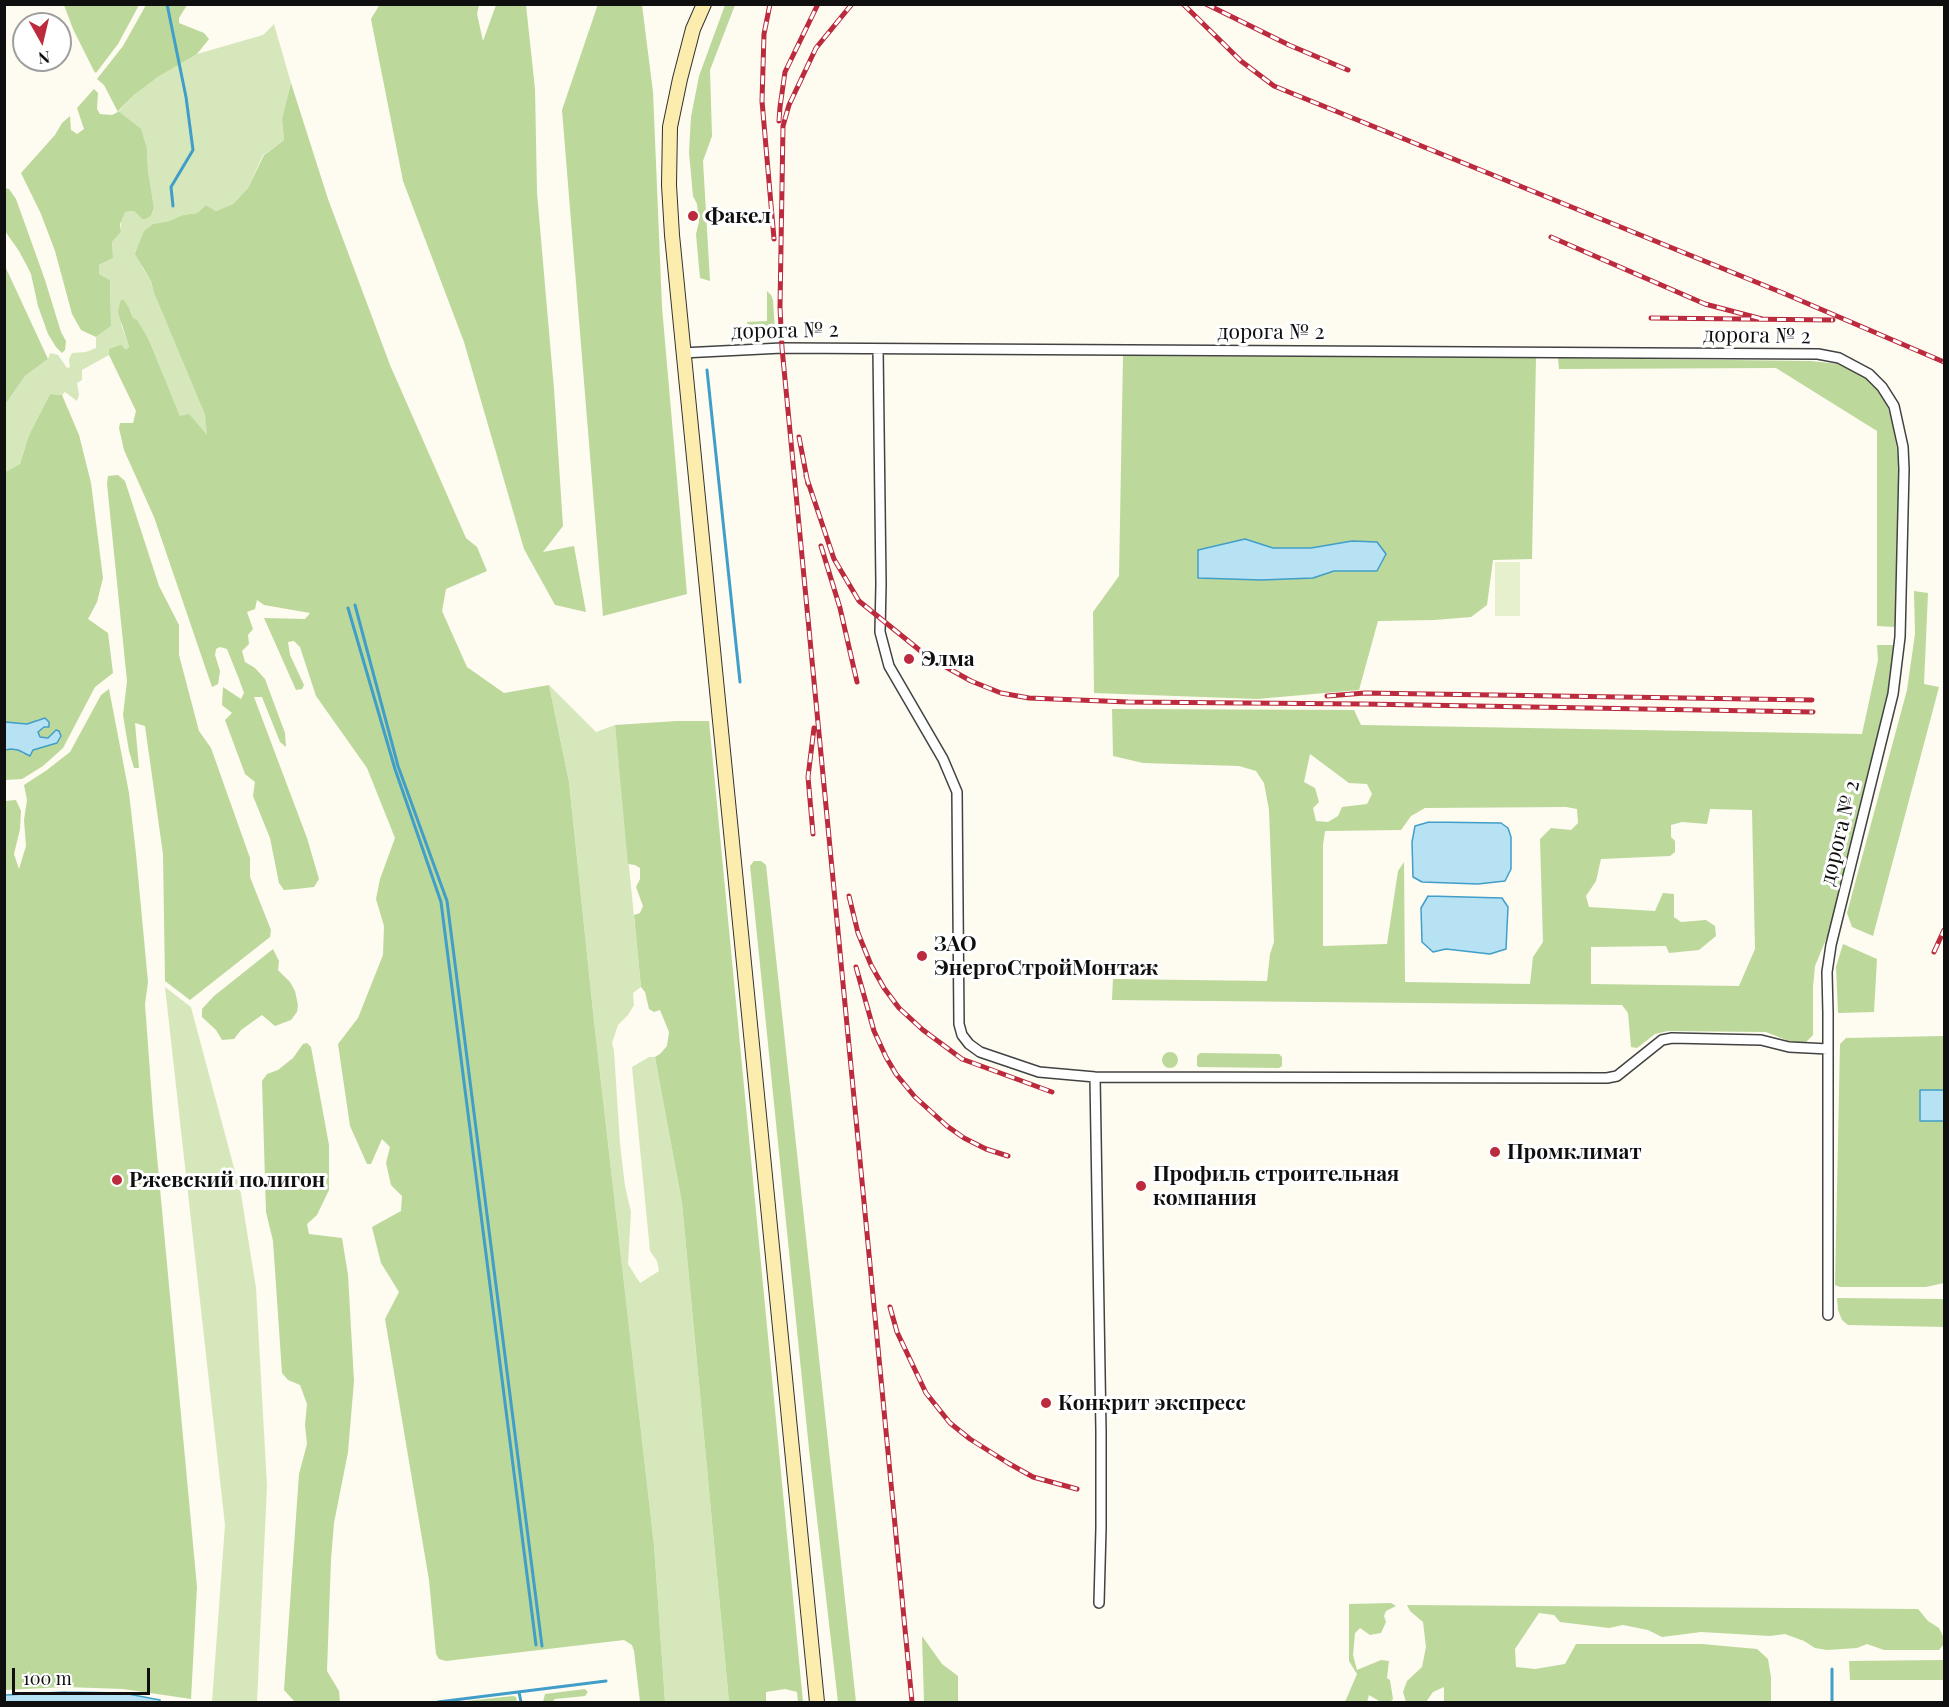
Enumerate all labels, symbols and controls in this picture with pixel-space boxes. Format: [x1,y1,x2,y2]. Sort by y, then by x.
north arrow [12,12,72,72]
text: N [37,47,51,70]
place label: Факел [705,203,771,229]
marker: Факел [686,209,700,223]
street label: дорога № 2 [731,317,839,345]
street label: дорога № 2 [1217,319,1325,345]
street label: дорога № 2 [1703,322,1811,350]
place label: Элма [921,646,975,672]
marker: Элма [902,652,916,666]
street label: дорога № 2 [1815,778,1865,888]
place label: ЗАО ЭнергоСтройМонтаж [934,931,1158,981]
marker: ЗАО ЭнергоСтройМонтаж [915,949,929,963]
place label: Промклимат [1507,1139,1642,1165]
marker: Промклимат [1488,1145,1502,1159]
place label: Профиль строительная компания [1153,1161,1399,1211]
place label: Ржевский полигон [129,1167,325,1193]
marker: Ржевский полигон [110,1173,124,1187]
marker: Профиль строительная компания [1134,1179,1148,1193]
place label: Конкрит экспресс [1058,1390,1246,1416]
marker: Конкрит экспресс [1039,1396,1053,1410]
scale bar [15,1656,153,1694]
text: 100 m [23,1666,72,1690]

